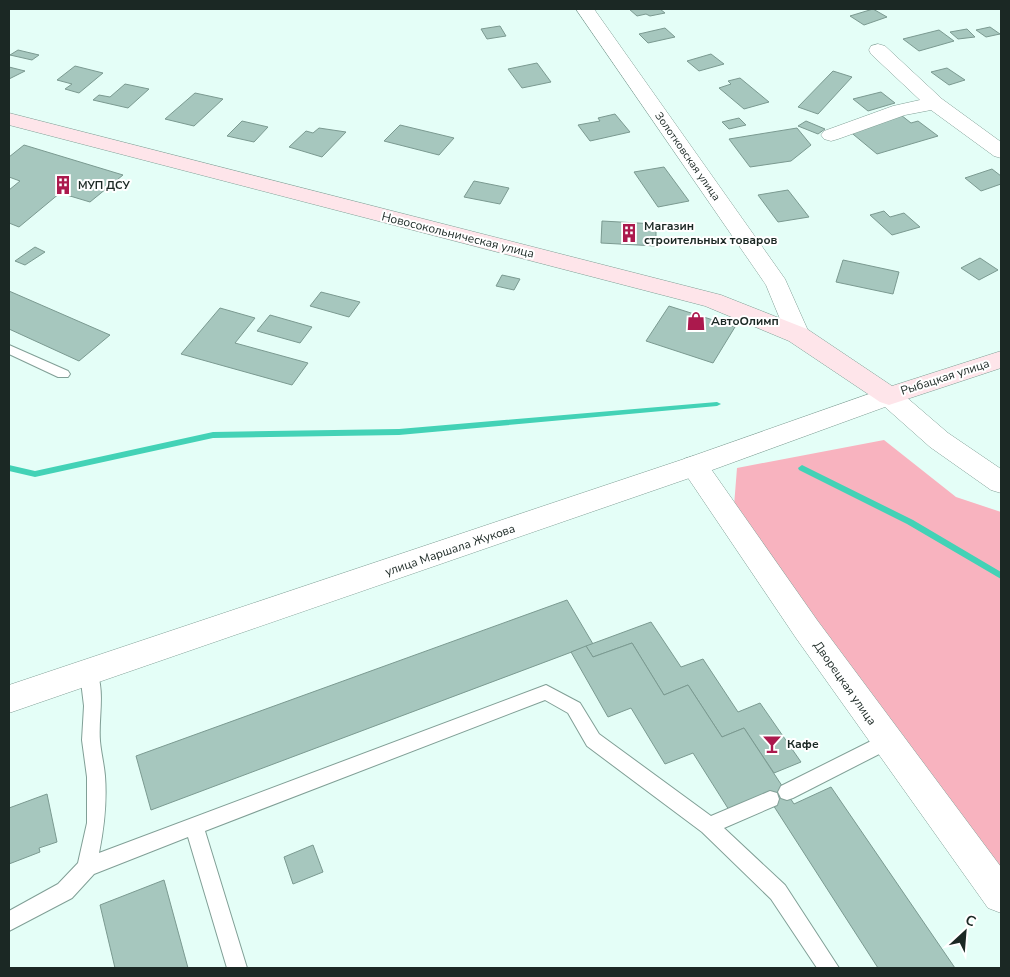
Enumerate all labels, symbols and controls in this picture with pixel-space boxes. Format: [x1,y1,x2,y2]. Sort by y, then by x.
street label: Золотковская улица [651,109,724,204]
building icon: МУП ДСУ [52,174,74,196]
place label: МУП ДСУ [78,178,130,193]
street label: Новосокольническая улица [380,208,536,262]
place label: Магазин строительных товаров [644,218,778,248]
building icon: Магазин строительных товаров [618,222,640,244]
shop icon: АвтоОлимп [685,310,707,332]
place label: АвтоОлимп [711,313,779,329]
street label: Рыбацкая улица [899,355,991,399]
street label: улица Маршала Жукова [383,520,517,580]
street label: Дворецкая улица [810,638,880,728]
bar icon: Кафе [761,733,783,755]
place label: Кафе [787,736,819,752]
north arrow [940,907,990,957]
text: С [962,910,979,932]

